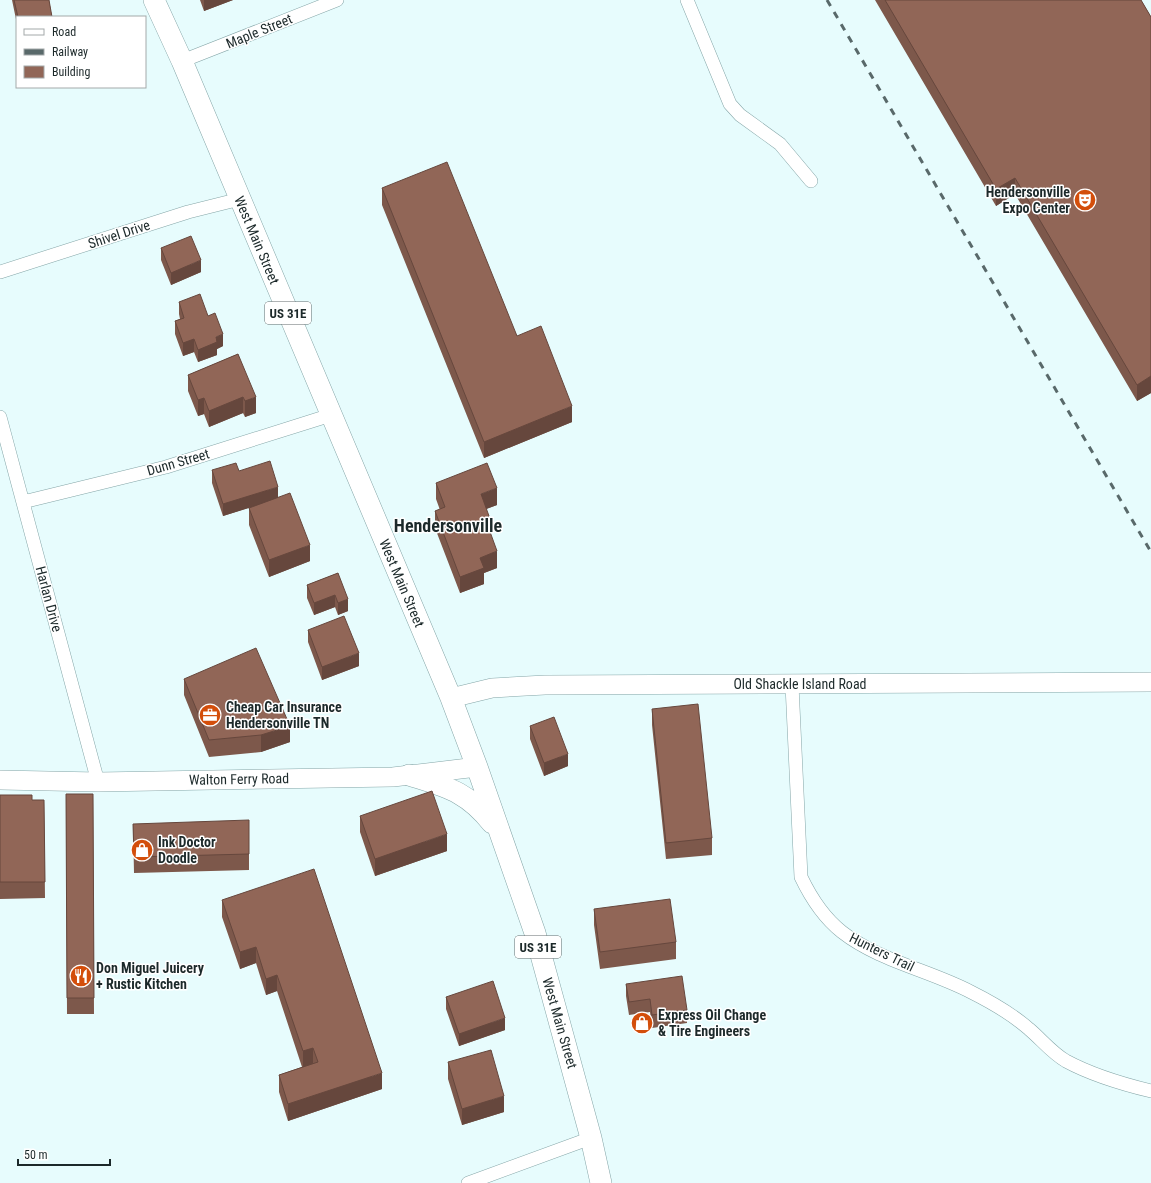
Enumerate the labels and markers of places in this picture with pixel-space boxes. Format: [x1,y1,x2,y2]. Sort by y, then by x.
place label: Hendersonville Expo Center [986,184,1070,216]
theatre icon: Hendersonville Expo Center [1072,187,1098,213]
place label: Cheap Car Insurance Hendersonville TN [226,699,342,731]
office icon: Cheap Car Insurance Hendersonville TN [197,702,223,728]
place label: Ink Doctor Doodle [158,834,216,866]
shop icon: Ink Doctor Doodle [129,837,155,863]
place label: Don Miguel Juicery + Rustic Kitchen [96,960,205,992]
restaurant icon: Don Miguel Juicery + Rustic Kitchen [68,963,94,989]
place label: Express Oil Change & Tire Engineers [658,1007,766,1039]
shop icon: Express Oil Change & Tire Engineers [629,1010,655,1036]

